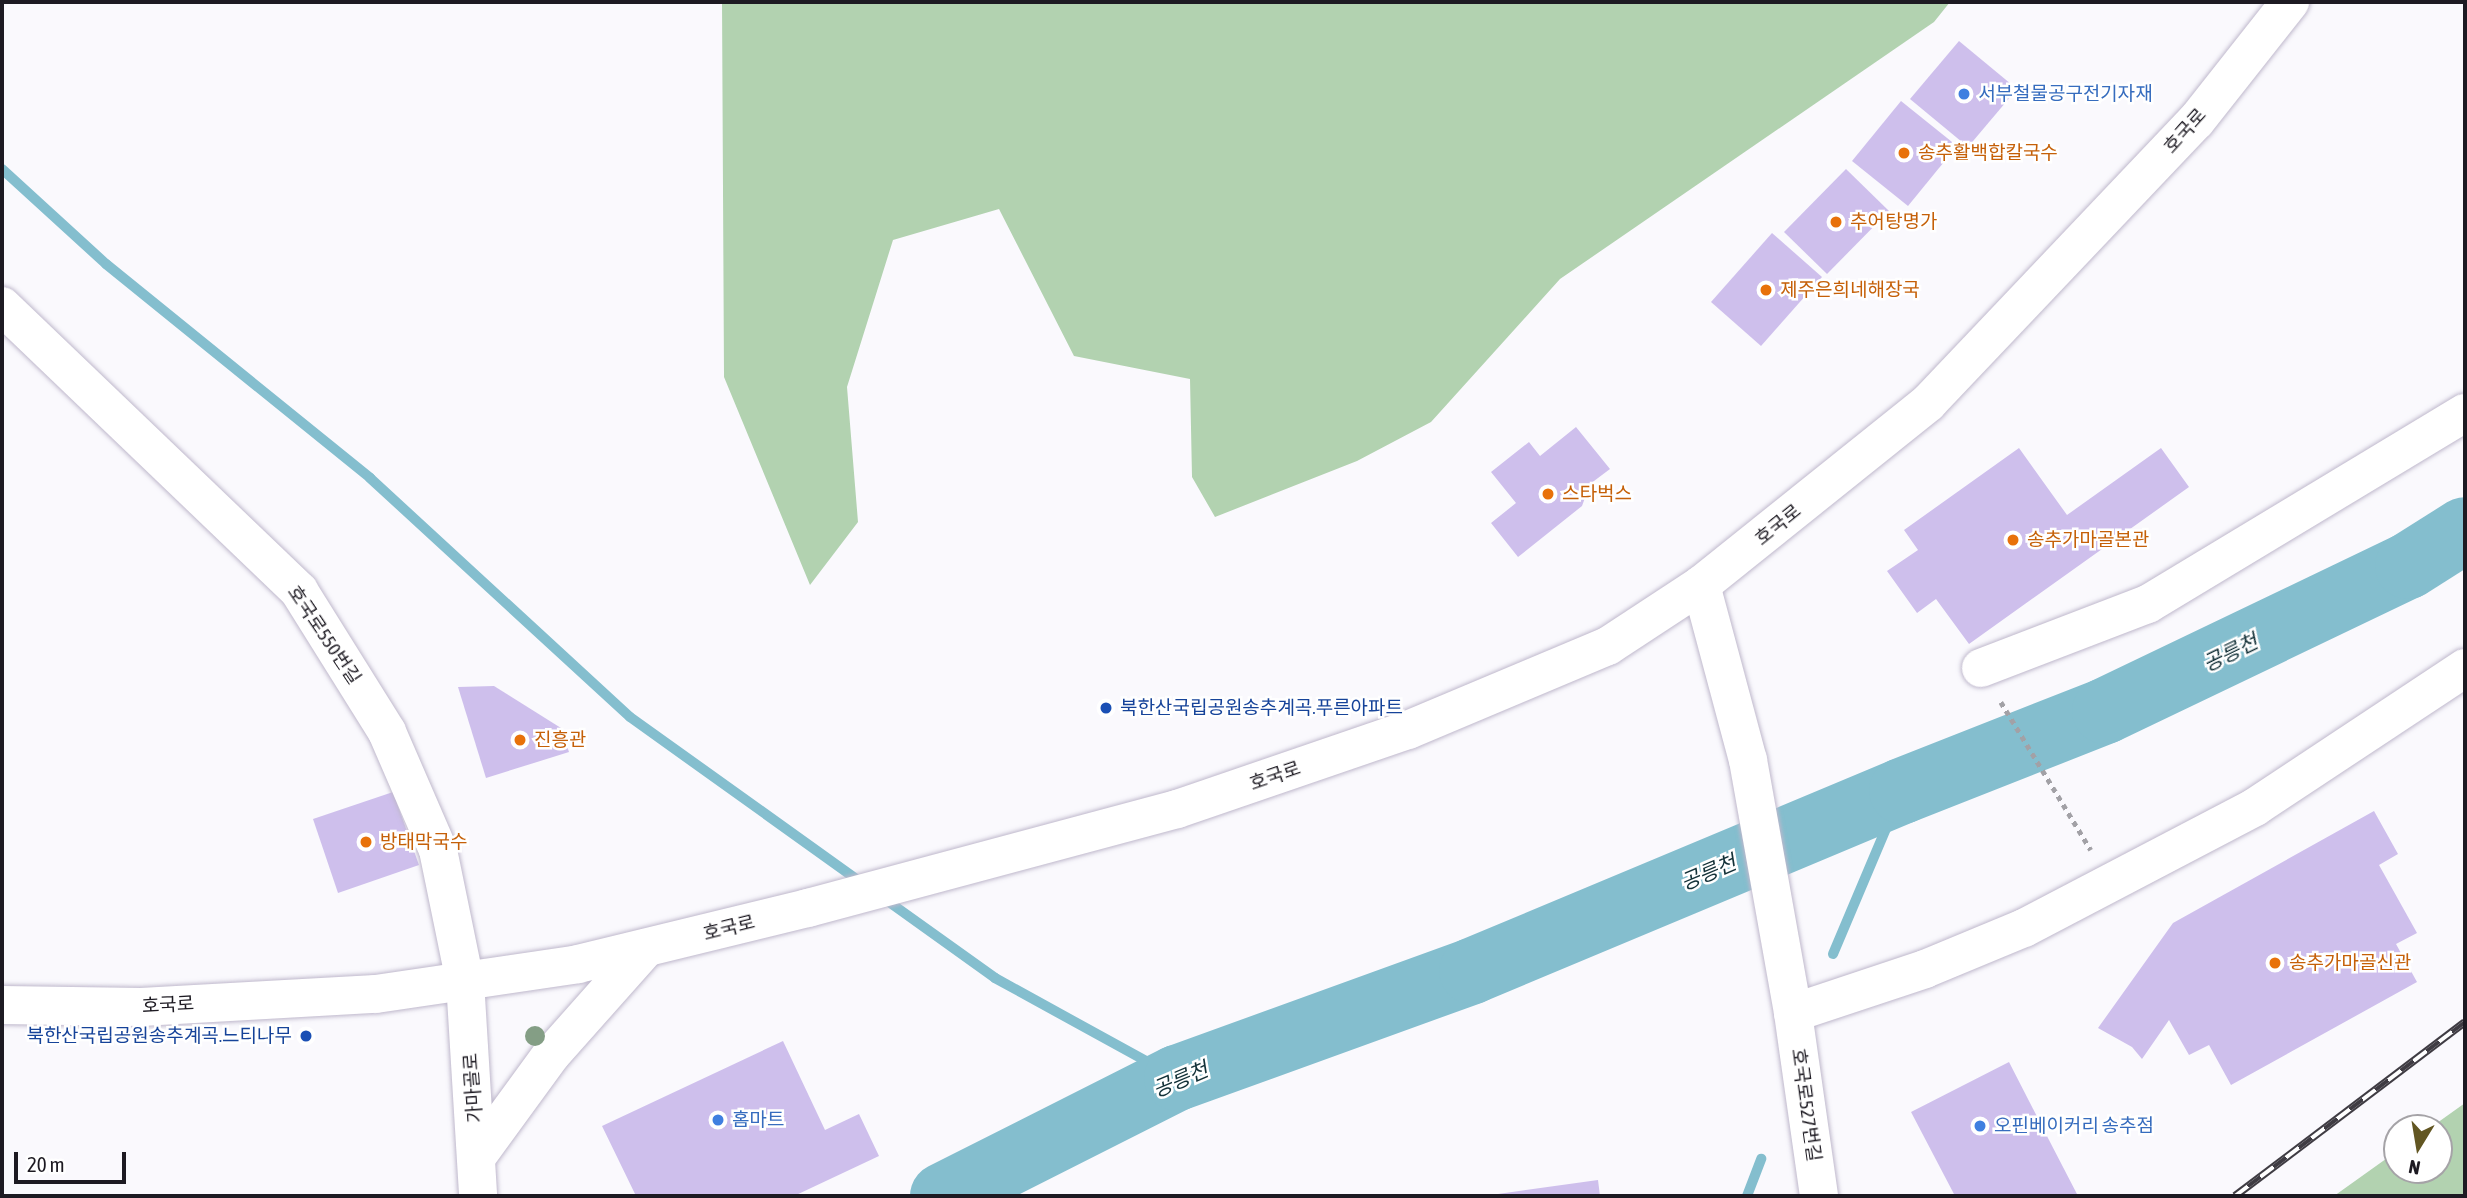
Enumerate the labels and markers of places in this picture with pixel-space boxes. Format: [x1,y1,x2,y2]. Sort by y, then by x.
place label: 서부철물공구전기자재 [1978,83,2153,105]
marker: 서부철물공구전기자재 [1956,86,1972,102]
place label: 송추활백합칼국수 [1918,142,2058,164]
marker: 송추활백합칼국수 [1896,145,1912,161]
place label: 추어탕명가 [1850,211,1937,233]
marker: 추어탕명가 [1828,214,1844,230]
place label: 제주은희네해장국 [1780,279,1920,301]
marker: 제주은희네해장국 [1758,282,1774,298]
place label: 스타벅스 [1562,483,1632,505]
marker: 스타벅스 [1540,486,1556,502]
place label: 송추가마골본관 [2027,529,2149,551]
marker: 송추가마골본관 [2005,532,2021,548]
place label: 북한산국립공원송추계곡.푸른아파트 [1120,697,1403,719]
marker: 북한산국립공원송추계곡.푸른아파트 [1098,700,1114,716]
place label: 진흥관 [534,729,586,751]
marker: 진흥관 [512,732,528,748]
place label: 방태막국수 [380,831,467,853]
marker: 방태막국수 [358,834,374,850]
place label: 송추가마골신관 [2289,952,2411,974]
marker: 송추가마골신관 [2267,955,2283,971]
place label: 북한산국립공원송추계곡.느티나무 [26,1025,292,1047]
marker: 북한산국립공원송추계곡.느티나무 [298,1028,314,1044]
place label: 홈마트 [732,1109,784,1131]
marker: 홈마트 [710,1112,726,1128]
place label: 오핀베이커리 송추점 [1994,1115,2154,1137]
marker: 오핀베이커리 송추점 [1972,1118,1988,1134]

